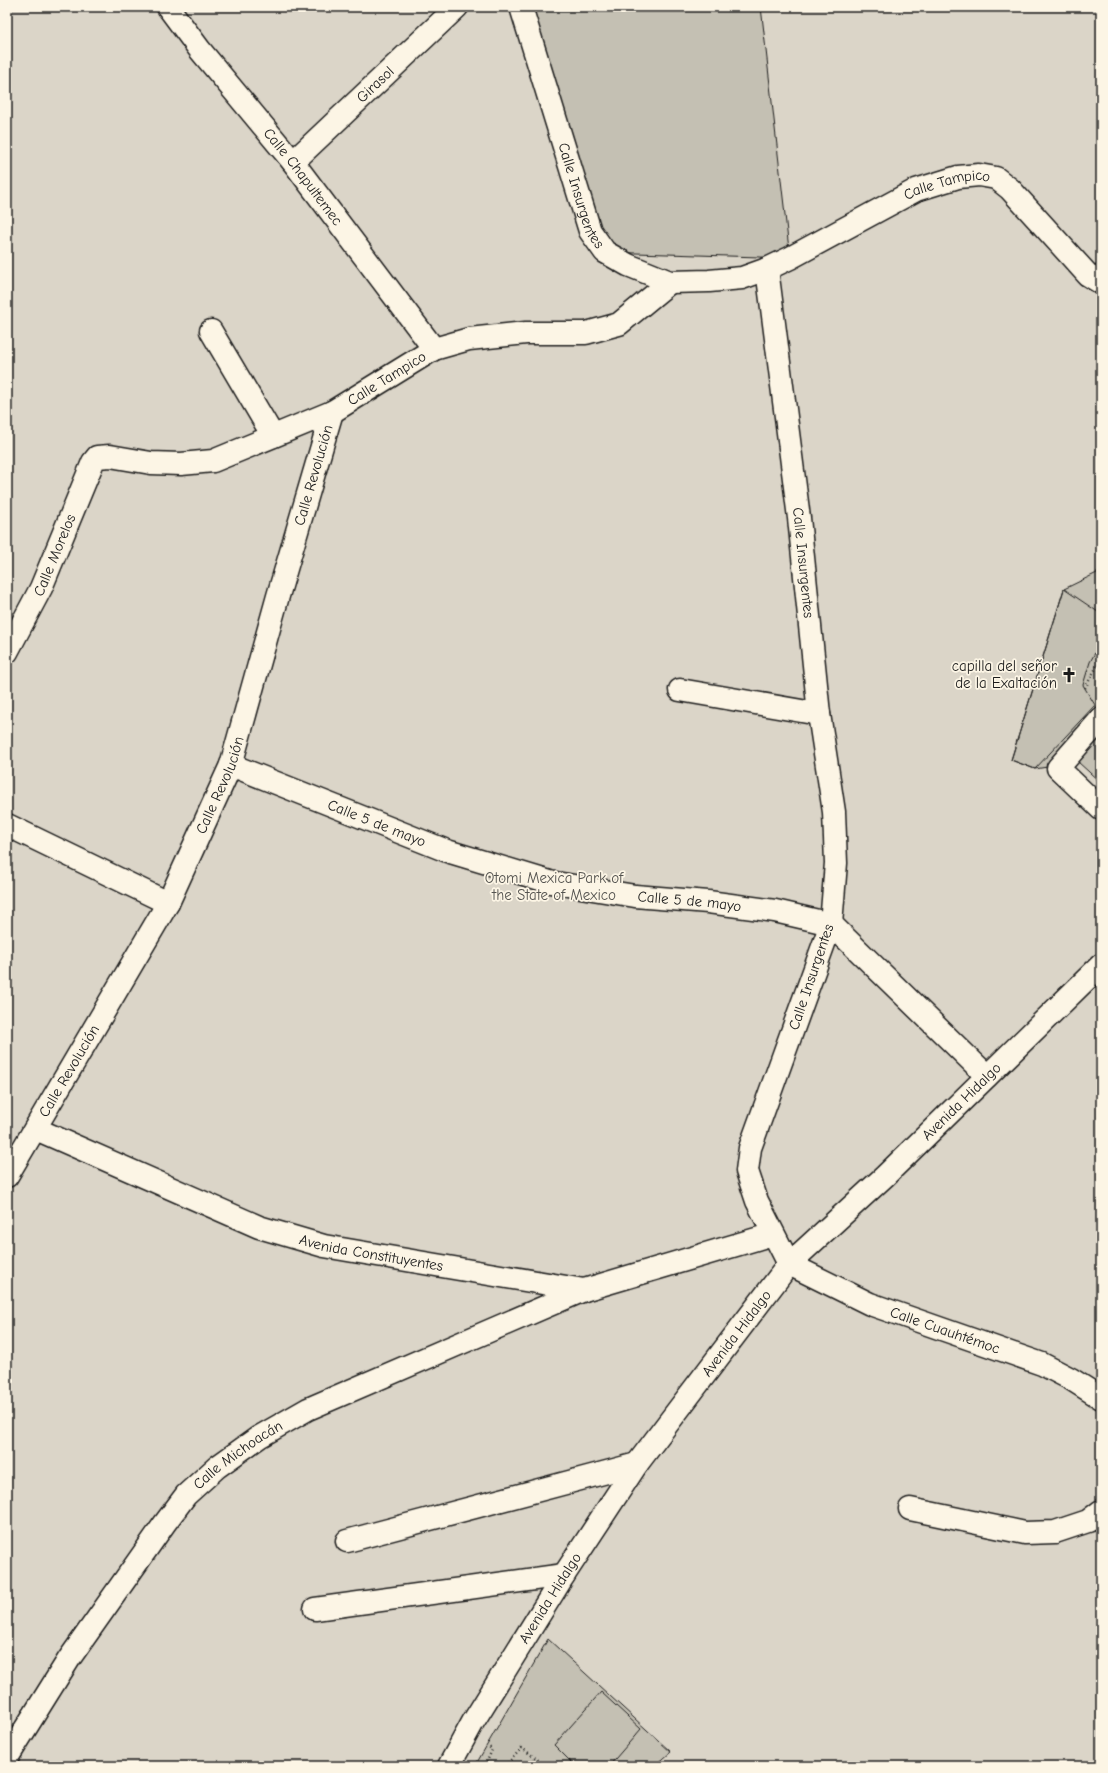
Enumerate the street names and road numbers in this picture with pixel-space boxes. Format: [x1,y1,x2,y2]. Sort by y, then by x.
street label: Girasol [353,62,398,106]
street label: Calle Chapultemec [260,124,347,229]
street label: Calle Insurgentes [554,140,608,252]
street label: Calle Tampico [900,166,992,204]
street label: Calle Tampico [344,347,429,409]
street label: Calle Revolución [290,423,337,528]
street label: Calle Insurgentes [789,506,818,619]
street label: Calle Morelos [29,511,80,599]
street label: Calle Revolución [192,734,248,837]
street label: Calle 5 de mayo [325,795,429,851]
street label: Calle 5 de mayo [637,887,743,915]
street label: Calle Insurgentes [784,922,838,1032]
street label: Calle Revolución [35,1021,103,1120]
street label: Avenida Hidalgo [918,1059,1005,1144]
street label: Avenida Constituyentes [297,1230,444,1275]
street label: Avenida Hidalgo [698,1287,775,1380]
street label: Calle Cuauhtémoc [888,1303,1003,1358]
street label: Calle Michoacán [189,1417,286,1493]
street label: Avenida Hidalgo [515,1549,585,1647]

